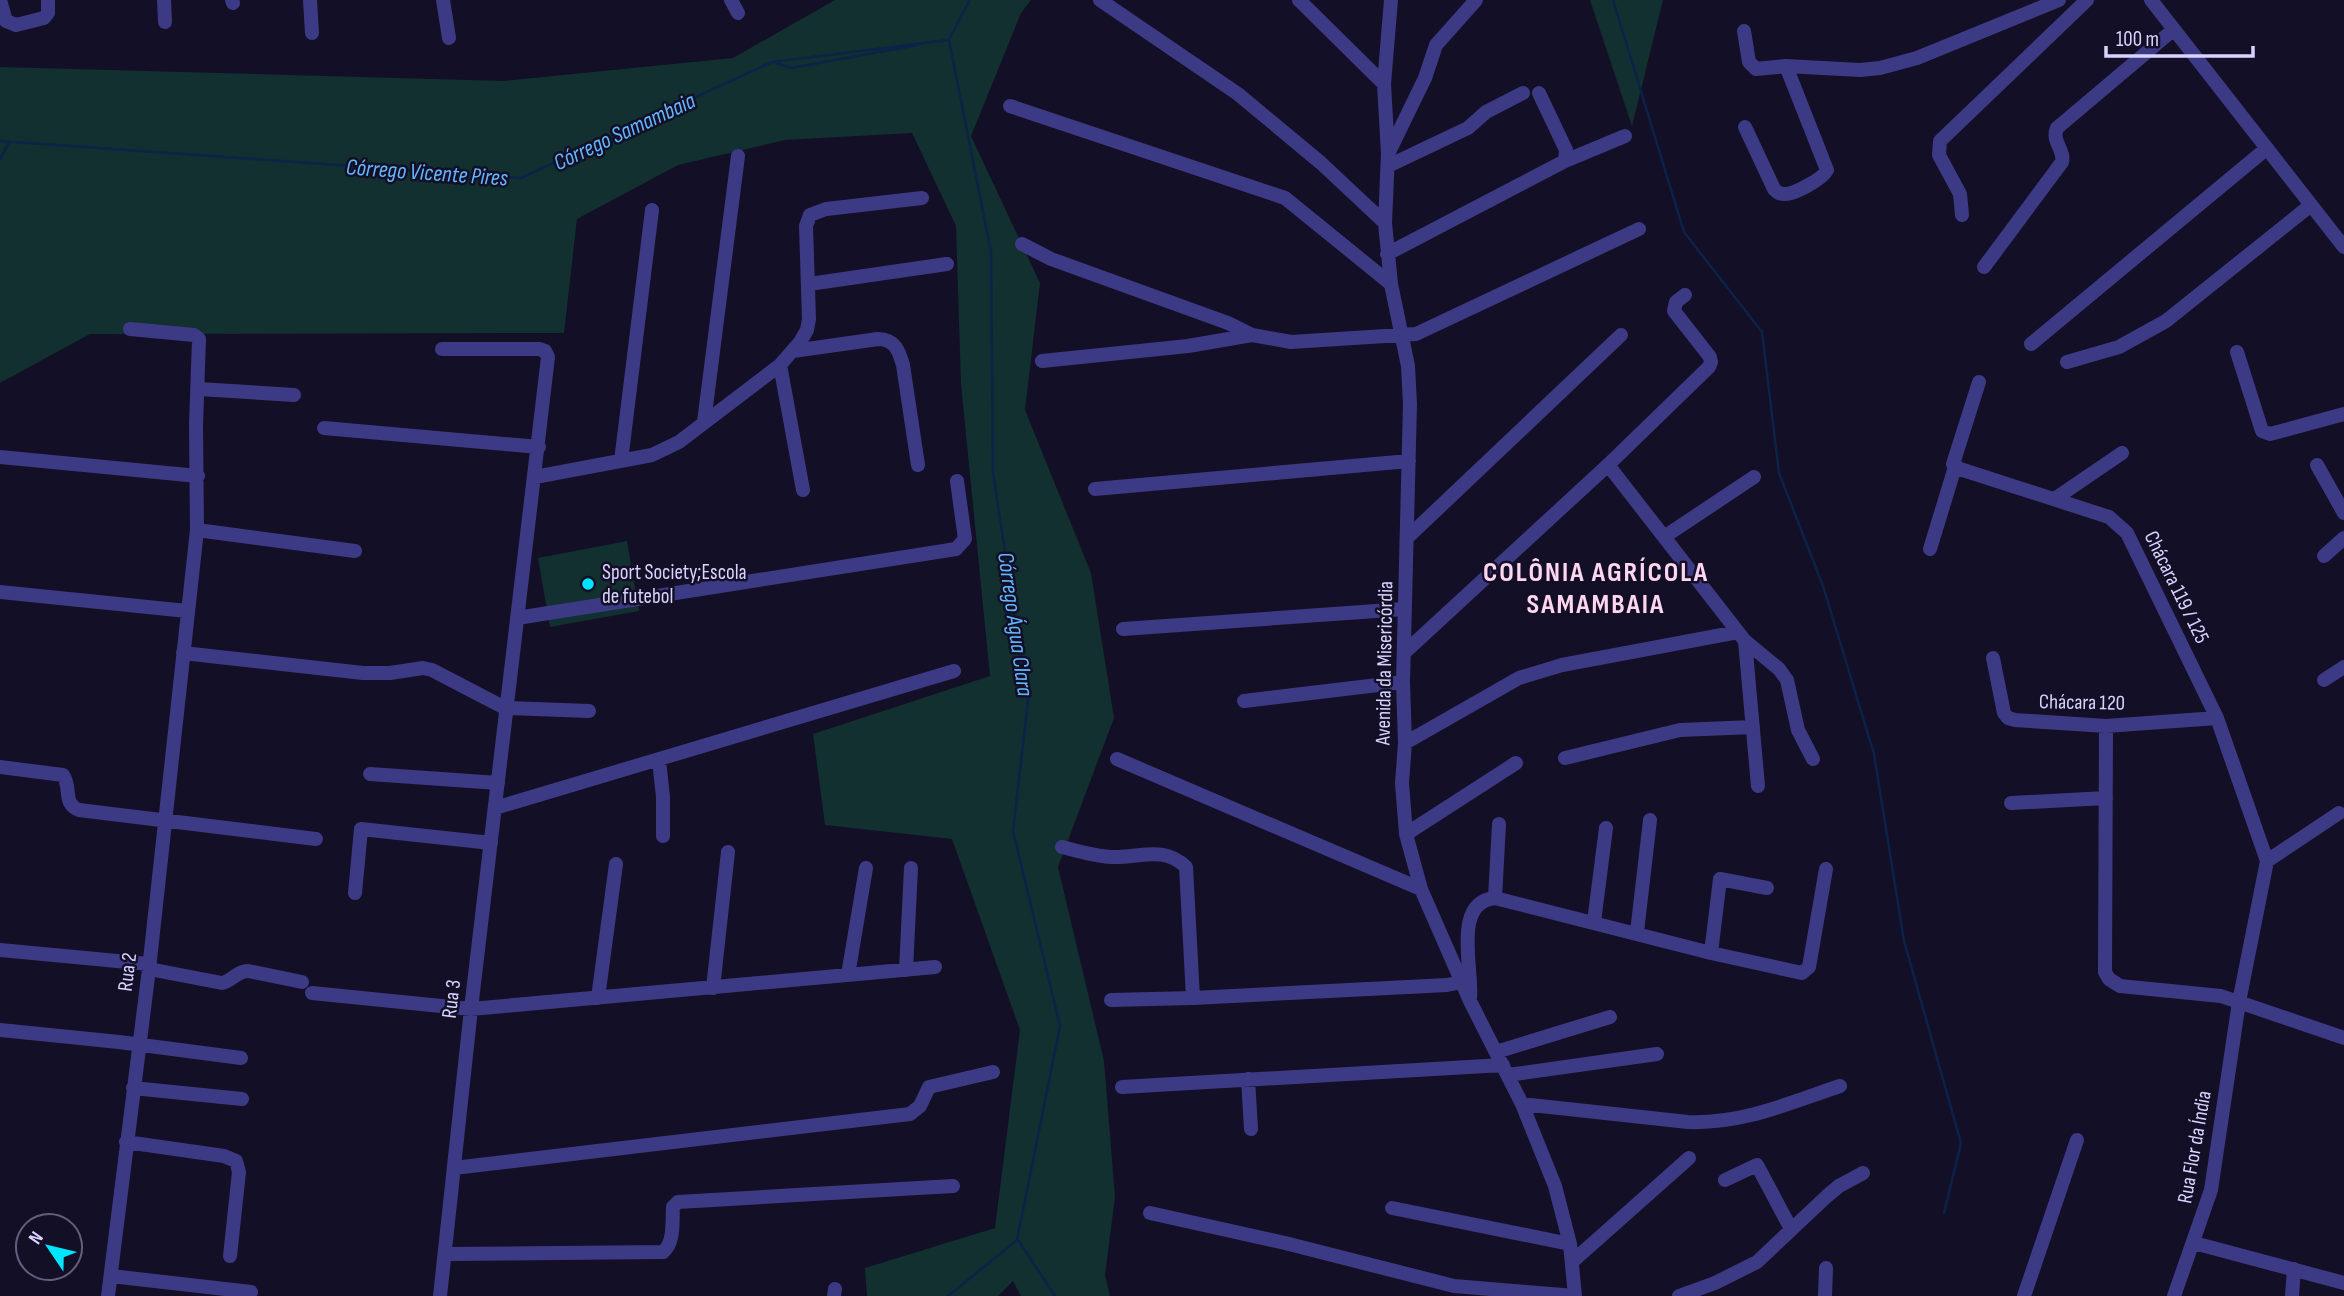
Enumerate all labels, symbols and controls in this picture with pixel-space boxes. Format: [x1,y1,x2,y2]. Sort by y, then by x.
scale bar [2106,14,2253,58]
text: 100 m [2116,27,2159,52]
water label: Córrego Samambaia [549,87,700,177]
water label: Córrego Vicente Pires [345,153,509,193]
street label: Chácara 119 / 125 [2139,527,2215,648]
water label: Córrego Água Clara [991,550,1039,699]
district label: COLÔNIA AGRÍCOLA SAMAMBAIA [1483,556,1709,621]
place label: Sport Society;Escola de futebol [602,560,747,609]
marker: Sport Society;Escola de futebol [580,576,596,592]
street label: Avenida da Misericórdia [1371,581,1398,746]
street label: Chácara 120 [2039,689,2125,716]
street label: Rua 2 [113,951,142,993]
street label: Rua 3 [437,978,466,1020]
street label: Rua Flor da Índia [2172,1089,2217,1205]
north arrow [14,1212,84,1282]
text: N [24,1227,49,1249]

